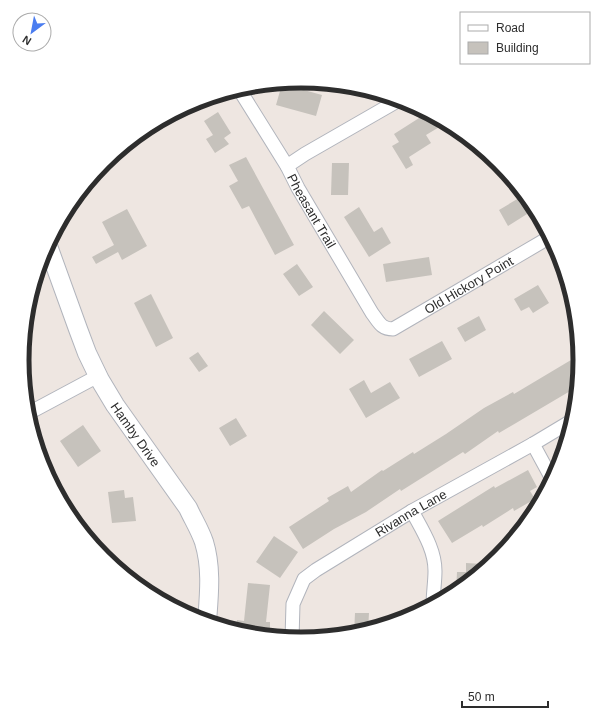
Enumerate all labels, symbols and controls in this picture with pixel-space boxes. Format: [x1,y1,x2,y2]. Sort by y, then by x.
north arrow [12,12,52,52]
legend [460,12,590,64]
text: Road [496,21,525,35]
text: N [20,33,33,48]
text: Building [496,41,539,55]
street label: Pheasant Trail [285,171,339,251]
street label: Old Hickory Point [421,253,516,317]
street label: Hamby Drive [108,399,164,469]
street label: Rivanna Lane [372,486,449,539]
scale bar [462,683,548,709]
text: 50 m [468,690,495,704]

